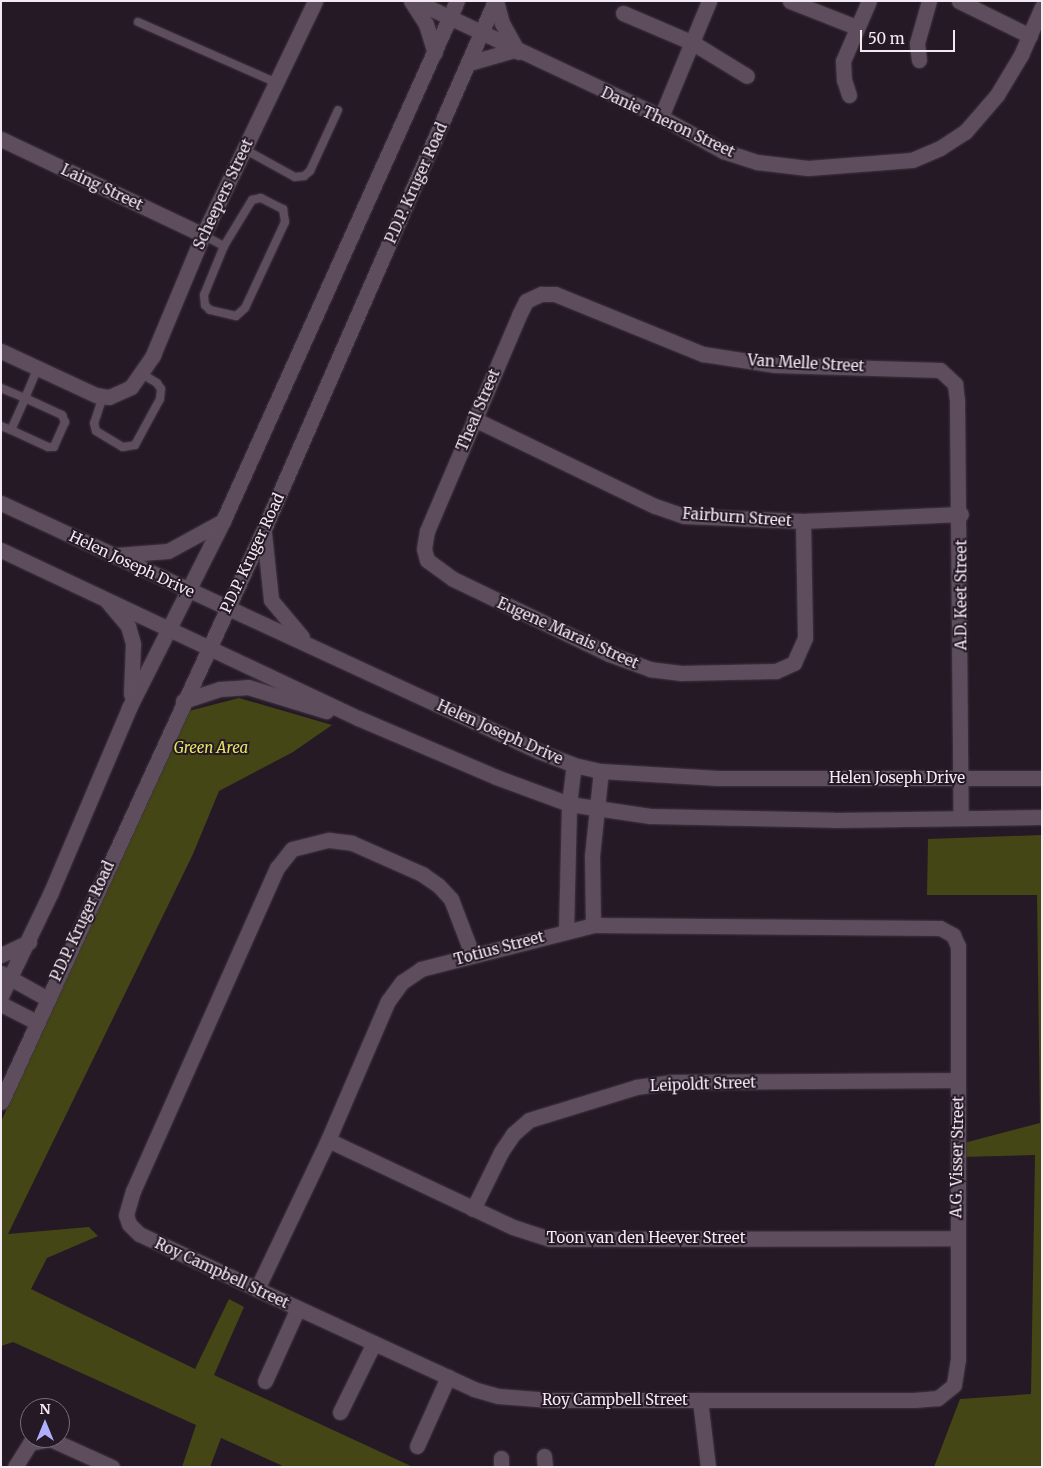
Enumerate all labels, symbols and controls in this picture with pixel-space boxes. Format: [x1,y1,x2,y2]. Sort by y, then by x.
scale bar [863,20,958,52]
text: 50 m [868,29,905,48]
street label: Danie Theron Street [598,83,738,161]
street label: P.D.P. Kruger Road [381,120,451,246]
street label: Scheepers Street [189,136,257,252]
street label: Laing Street [58,160,146,214]
street label: Van Melle Street [747,351,865,375]
street label: Theal Street [453,366,503,454]
street label: P.D.P. Kruger Road [216,490,288,616]
street label: Fairburn Street [682,504,792,530]
street label: Helen Joseph Drive [67,527,197,601]
street label: A.D. Keet Street [952,540,970,650]
street label: Eugene Marais Street [494,594,642,672]
street label: Helen Joseph Drive [434,696,566,768]
park label: Green Area [174,739,248,757]
street label: Helen Joseph Drive [829,769,965,787]
street label: P.D.P. Kruger Road [46,858,118,984]
street label: Totius Street [452,927,546,969]
street label: Leipoldt Street [650,1073,756,1095]
street label: A.G. Visser Street [947,1096,967,1218]
street label: Toon van den Heever Street [546,1229,746,1247]
street label: Roy Campbell Street [152,1234,292,1312]
street label: Roy Campbell Street [542,1391,688,1409]
north arrow [20,1398,70,1448]
text: N [39,1400,51,1418]

